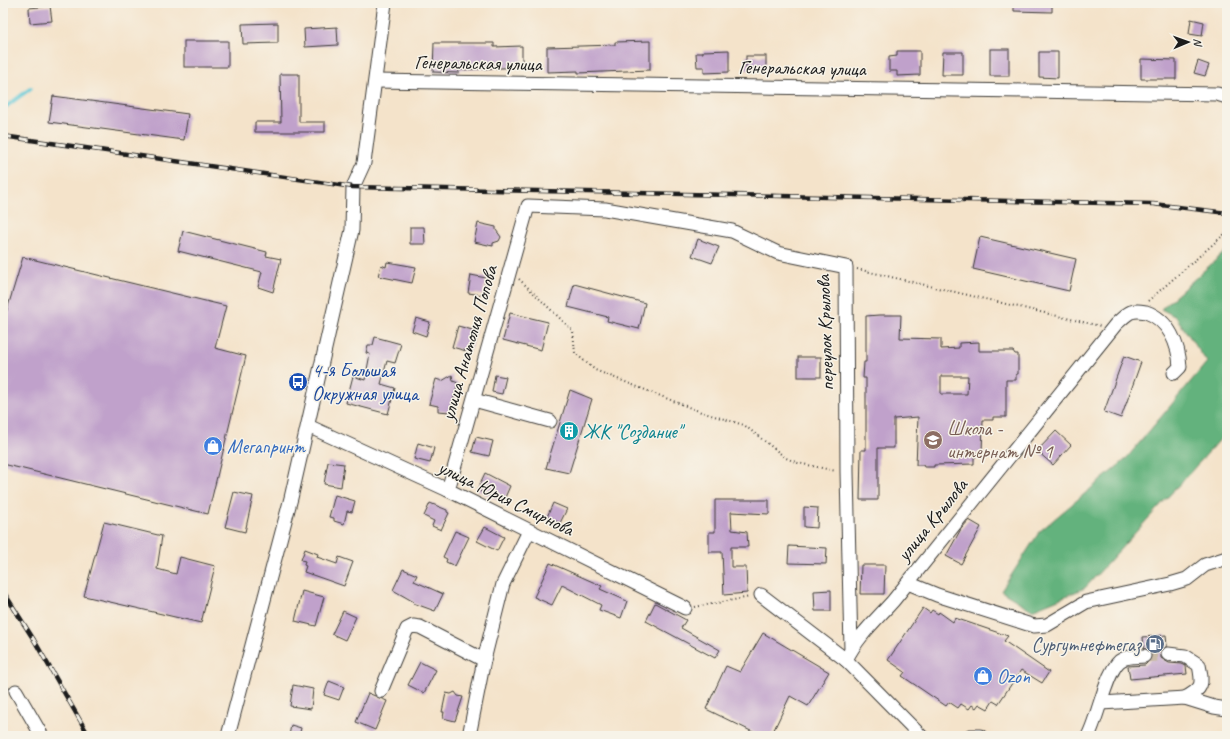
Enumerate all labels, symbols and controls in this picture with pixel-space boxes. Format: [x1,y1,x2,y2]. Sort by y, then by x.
north arrow [1168,22,1208,62]
text: N [1191,38,1205,47]
street label: Генеральская улица [414,49,544,77]
street label: Генеральская улица [738,54,868,82]
street label: улица Анатолия Попова [435,261,503,424]
street label: переулок Крылова [810,273,840,391]
place label: 4-я Большая Окружная улица [312,358,420,406]
bus stop icon: 4-я Большая Окружная улица [287,371,309,393]
place label: Школа - интернат № 1 [947,416,1054,464]
place label: ЖК "Создание" [583,419,686,445]
building icon: ЖК "Создание" [558,420,580,442]
school or university icon: Школа - интернат № 1 [922,429,944,451]
place label: Мегапринт [227,434,307,459]
shop icon: Мегапринт [202,435,224,457]
street label: улица Юрия Смирнова [433,454,580,542]
street label: улица Крылова [890,472,974,567]
place label: Сургутнефтегаз [1031,632,1143,657]
fuel station icon: Сургутнефтегаз [1144,633,1166,655]
place label: Ozon [997,664,1031,689]
shop icon: Ozon [972,665,994,687]

